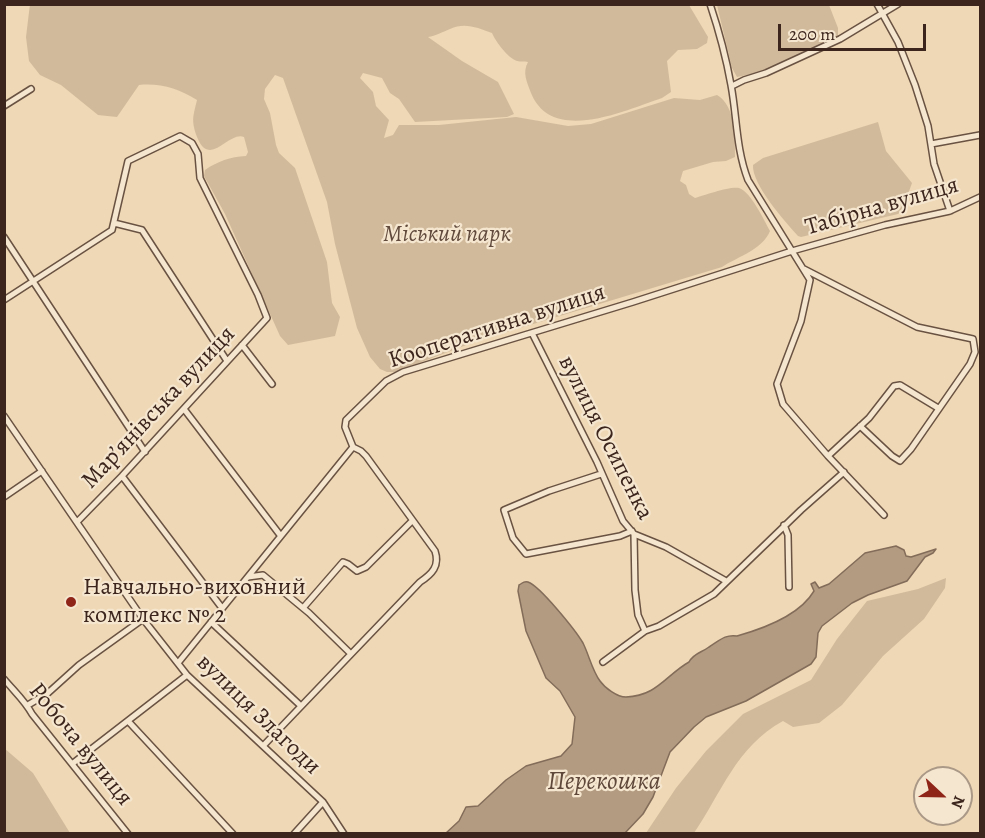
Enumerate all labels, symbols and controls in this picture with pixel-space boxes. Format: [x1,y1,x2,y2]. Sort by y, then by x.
scale bar [781,12,930,50]
text: 200 m [789,22,835,46]
street label: Табірна вулиця [802,171,962,243]
park label: Міський парк [383,221,511,249]
street label: Кооперативна вулиця [385,278,609,376]
street label: Мар’янівська вулиця [76,321,242,495]
street label: вулиця Осипенка [551,351,659,525]
place label: Навчально-виховний комплекс № 2 [83,574,306,630]
marker: Навчально-виховний комплекс № 2 [64,595,78,609]
street label: вулиця Злагоди [190,649,326,781]
street label: Робоча вулиця [22,678,138,812]
north arrow [913,766,973,826]
water label: Перекошка [547,767,661,799]
text: N [945,792,970,812]

